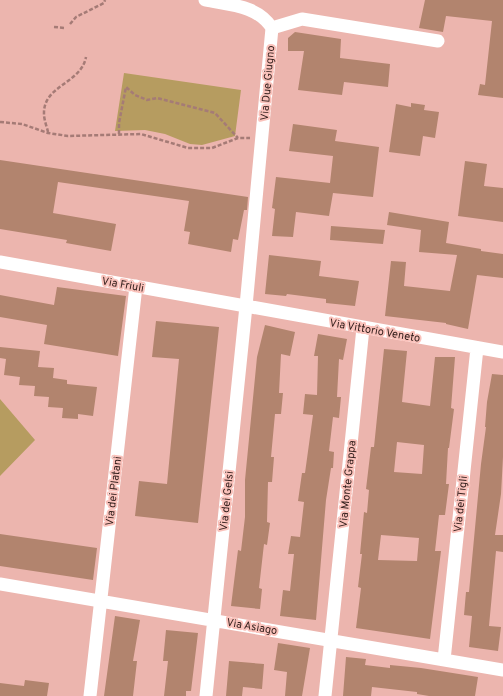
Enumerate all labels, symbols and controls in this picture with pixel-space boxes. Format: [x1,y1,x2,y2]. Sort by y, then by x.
street label: Via Due Giugno [258,45,278,121]
street label: Via Friuli [101,274,145,296]
street label: Via Vittorio Veneto [328,316,421,346]
street label: Via Monte Grappa [336,440,360,528]
street label: Via dei Platani [103,455,125,527]
street label: Via dei Gelsi [217,470,237,532]
street label: Via dei Tigli [451,475,471,533]
street label: Via Asiago [225,616,278,638]

